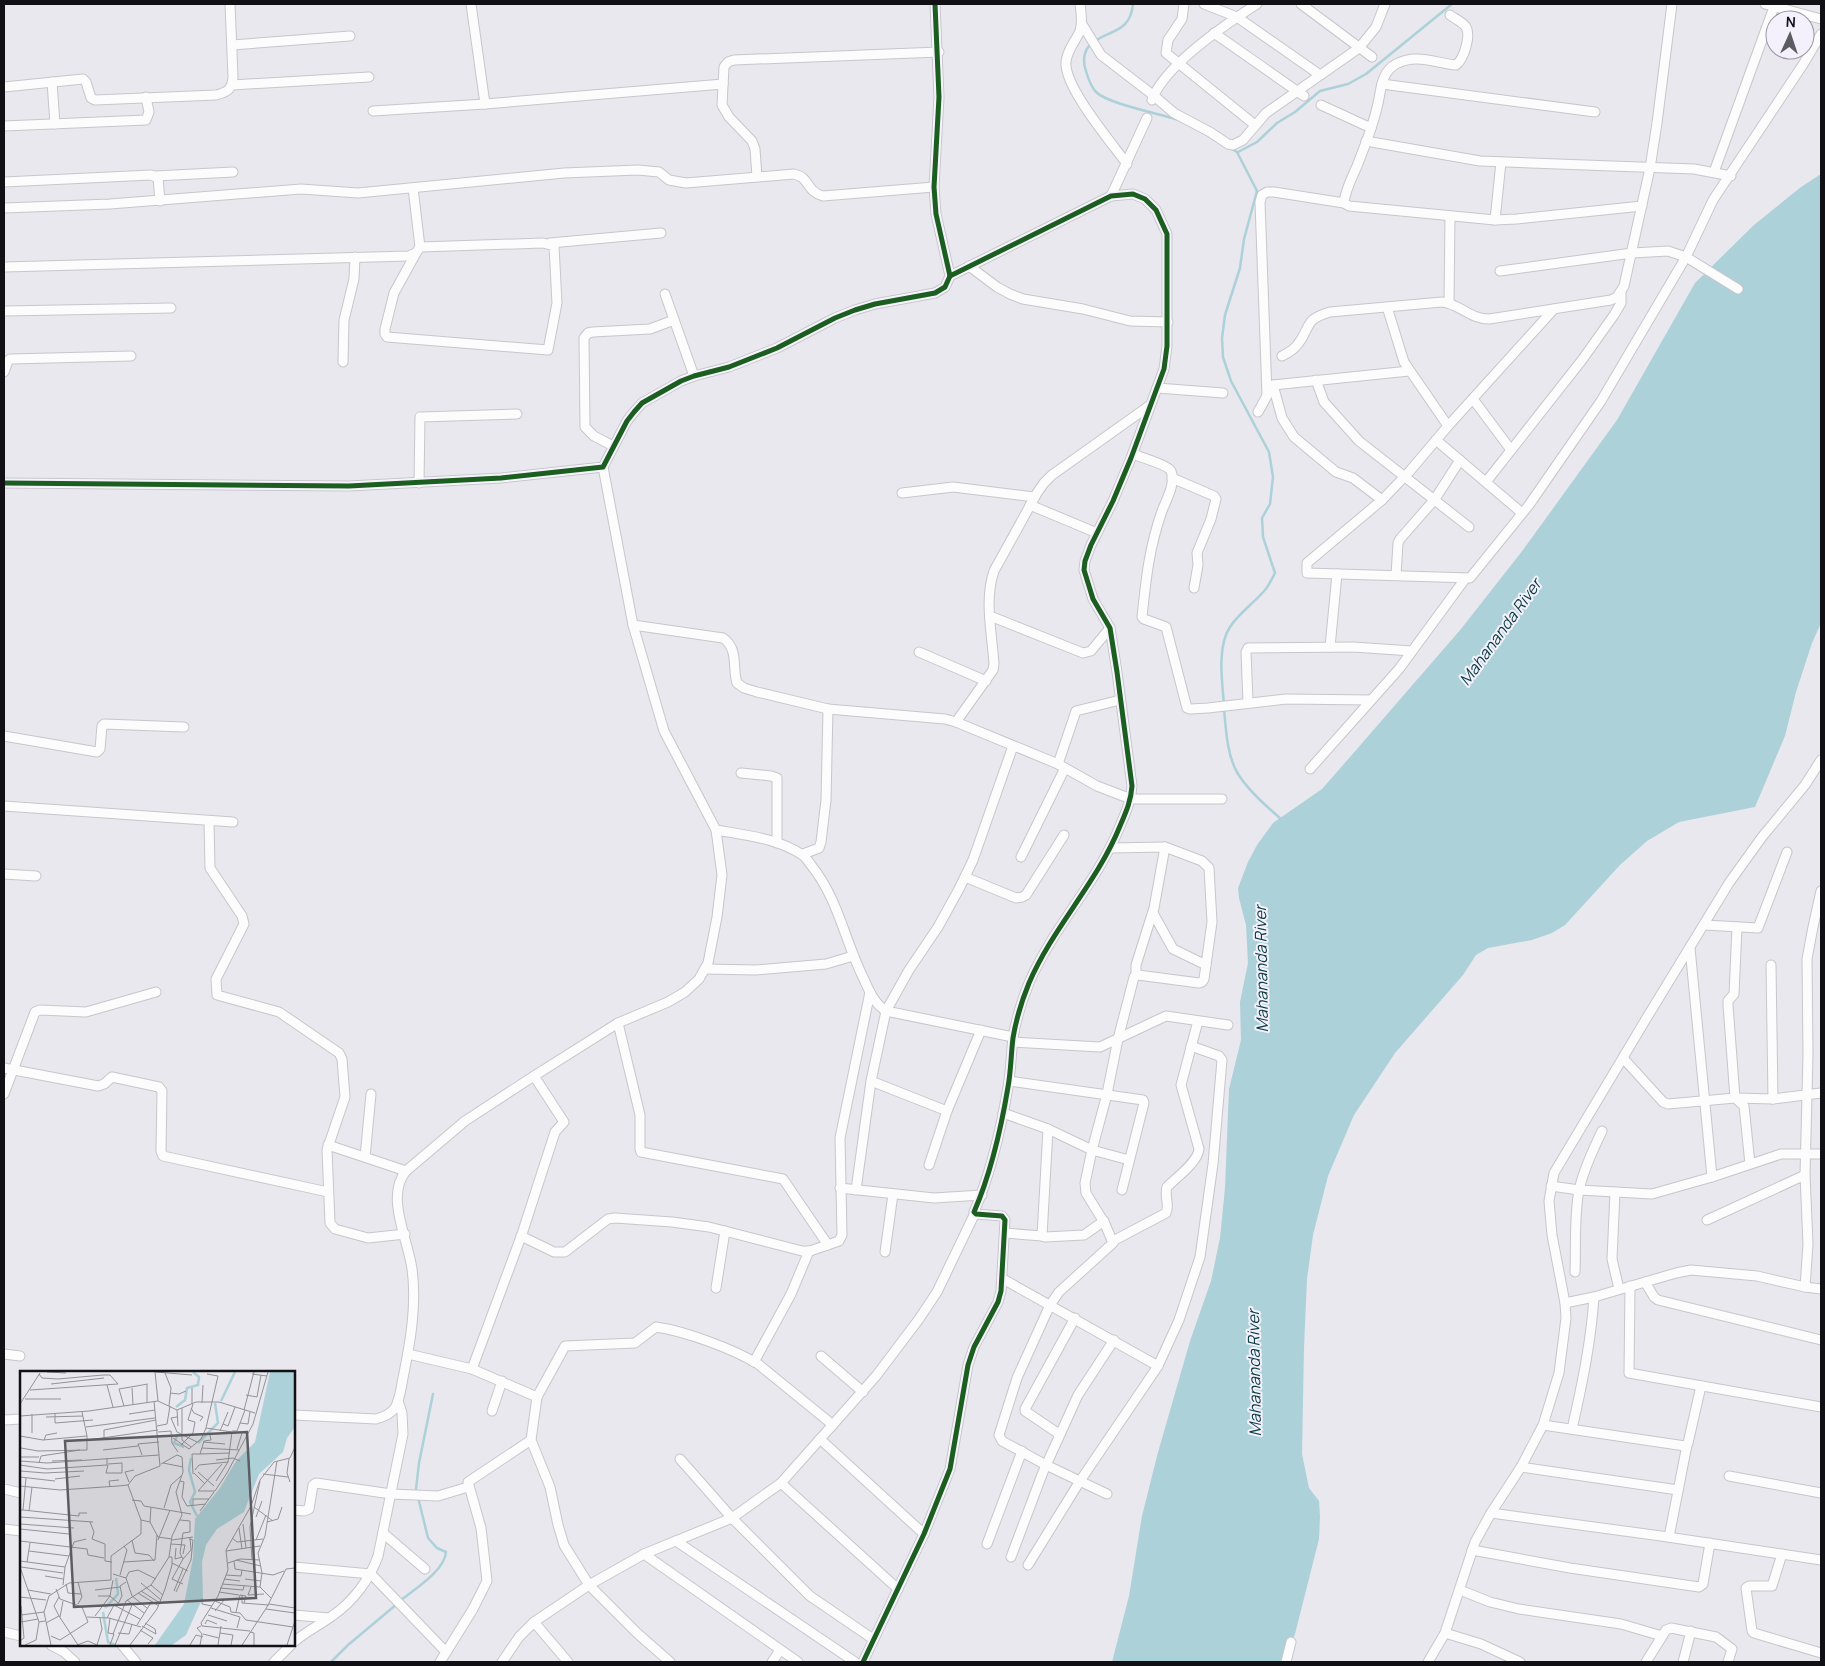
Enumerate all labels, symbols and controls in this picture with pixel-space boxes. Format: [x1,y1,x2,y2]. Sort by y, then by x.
north arrow [1765,10,1815,60]
text: N [1785,12,1796,31]
water label: Mahananda River [1454,572,1548,690]
water label: Mahananda River [1249,903,1273,1033]
water label: Mahananda River [1242,1307,1266,1437]
inset map [20,1371,295,1646]

